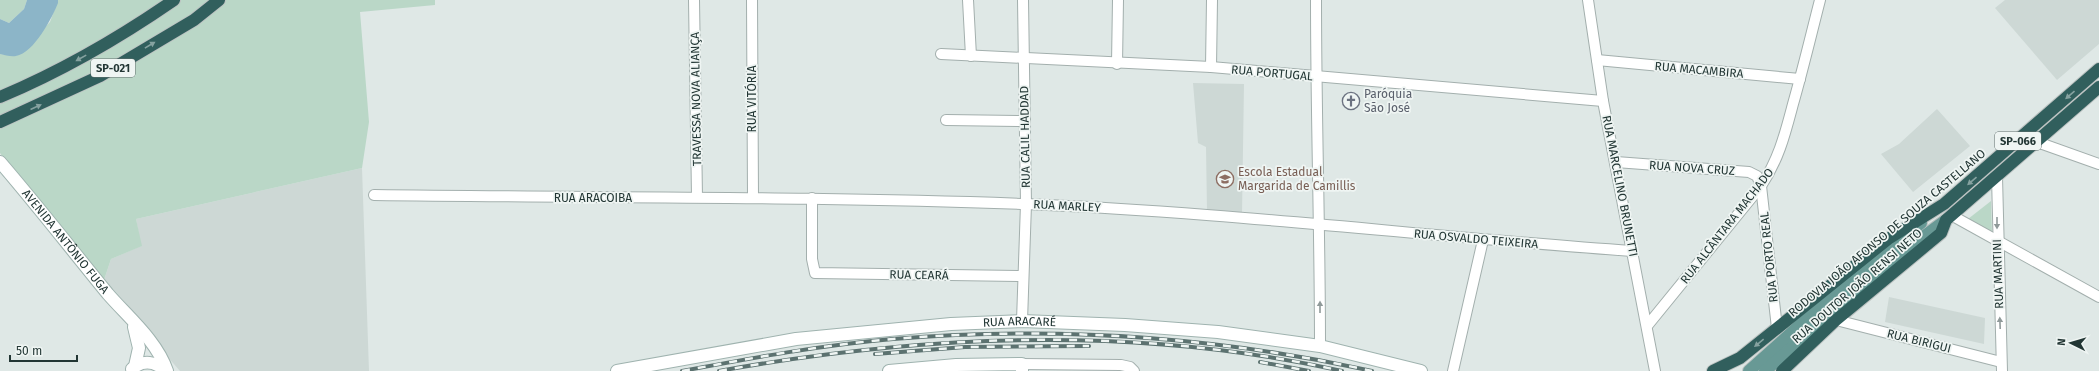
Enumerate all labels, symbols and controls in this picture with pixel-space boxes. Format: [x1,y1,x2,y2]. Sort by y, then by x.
street label: TRAVESSA NOVA ALIANÇA [688,32,704,166]
one-way arrow [144,42,156,49]
one-way arrow [76,55,87,61]
road number: SP-021 [91,59,135,77]
street label: RUA MACAMBIRA [1654,59,1744,81]
street label: RUA PORTUGAL [1231,62,1313,84]
street label: RUA VITÓRIA [744,65,759,133]
street label: RUA CALIL HADDAD [1017,85,1033,188]
place label: Paróquia São José [1364,87,1412,115]
church icon: Paróquia São José [1341,91,1361,111]
one-way arrow [2064,91,2075,100]
one-way arrow [30,104,41,110]
street label: RUA MARCELINO BRUNETTI [1599,114,1641,258]
road number: SP-066 [1995,132,2041,150]
street label: RODOVIA JOÃO AFONSO DE SOUZA CASTELLANO [1785,146,1988,320]
street label: RUA NOVA CRUZ [1649,158,1735,178]
place label: Escola Estadual Margarida de Camillis [1238,165,1356,193]
street label: RUA ALCÂNTARA MACHADO [1677,165,1776,287]
school or university icon: Escola Estadual Margarida de Camillis [1215,169,1235,189]
one-way arrow [1966,176,1977,185]
street label: AVENIDA ANTÔNIO FUGA [19,187,112,297]
street label: RUA ARACOIBA [554,191,632,205]
street label: RUA MARLEY [1033,197,1101,215]
street label: RUA PORTO REAL [1757,211,1781,303]
one-way arrow [1994,217,2000,230]
street label: RUA DOUTOR JOÃO RENSI NETO [1789,225,1925,346]
street label: RUA OSVALDO TEIXEIRA [1413,227,1539,251]
street label: RUA MARTINI [1990,239,2006,309]
street label: RUA CEARÁ [889,266,949,283]
one-way arrow [1317,300,1323,313]
street label: RUA ARACARÉ [982,314,1056,330]
one-way arrow [1997,316,2003,329]
north arrow [2051,323,2091,363]
street label: RUA BIRIGUI [1885,326,1953,356]
scale bar [10,337,77,363]
one-way arrow [1753,338,1764,347]
text: N [2055,338,2068,346]
text: 50 m [16,344,42,358]

